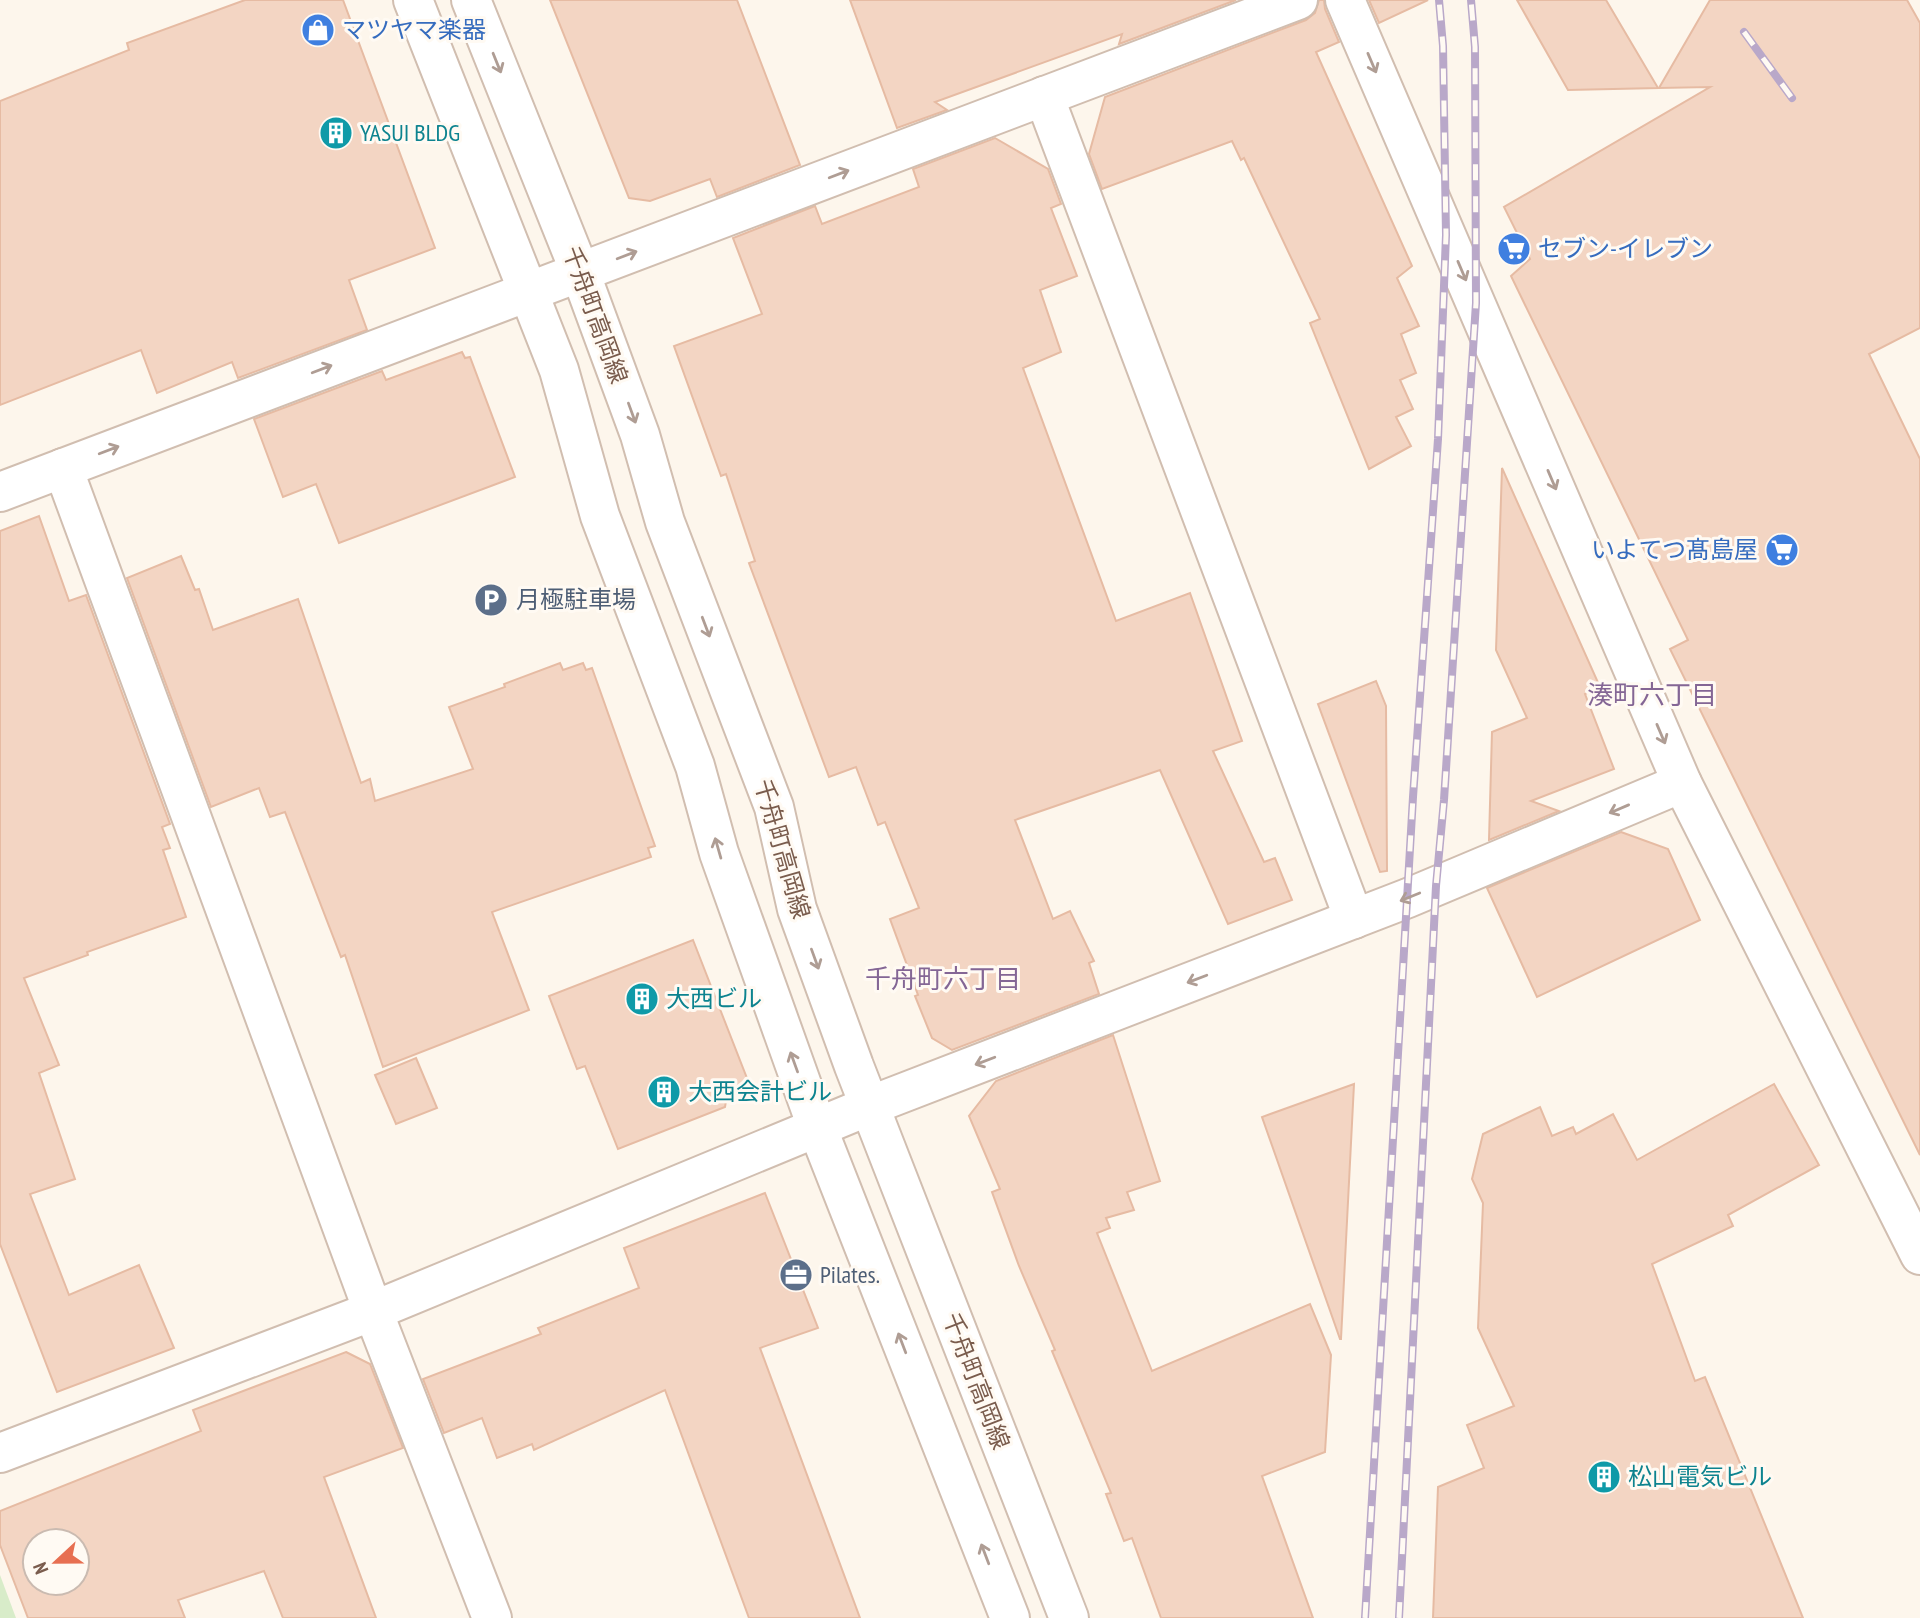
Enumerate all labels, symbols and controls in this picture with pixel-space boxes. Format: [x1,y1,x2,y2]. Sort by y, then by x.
shop icon: マツヤマ楽器 [299,11,337,49]
place label: マツヤマ楽器 [342,14,486,45]
one-way arrow [1366,51,1379,73]
one-way arrow [491,52,504,74]
building icon: YASUI BLDG [317,114,355,152]
place label: YASUI BLDG [360,117,460,148]
one-way arrow [828,167,850,179]
supermarket icon: セブン-イレブン [1495,230,1533,268]
place label: セブン-イレブン [1538,233,1713,264]
street label: 千舟町高岡線 [556,242,635,388]
one-way arrow [615,248,637,260]
one-way arrow [1456,260,1469,282]
one-way arrow [311,362,332,375]
one-way arrow [626,401,639,423]
one-way arrow [98,443,120,456]
one-way arrow [1546,469,1559,491]
supermarket icon: いよてつ髙島屋 [1763,531,1801,569]
place label: いよてつ髙島屋 [1591,534,1758,565]
parking icon: 月極駐車場 [472,581,510,619]
place label: 月極駐車場 [516,584,636,615]
one-way arrow [700,616,713,638]
district label: 湊町六丁目 [1587,678,1717,711]
one-way arrow [1656,723,1669,745]
street label: 千舟町高岡線 [748,775,817,922]
one-way arrow [1609,803,1630,816]
one-way arrow [710,837,723,859]
one-way arrow [1399,892,1421,905]
one-way arrow [810,948,822,970]
district label: 千舟町六丁目 [865,962,1021,995]
one-way arrow [1187,974,1209,987]
building icon: 大西ビル [623,980,661,1018]
place label: 大西ビル [666,983,762,1014]
one-way arrow [787,1051,799,1073]
one-way arrow [975,1056,997,1068]
building icon: 大西会計ビル [645,1073,683,1111]
place label: 大西会計ビル [688,1076,832,1107]
office icon: Pilates. [777,1256,815,1294]
place label: Pilates. [820,1259,880,1290]
street label: 千舟町高岡線 [936,1308,1017,1454]
one-way arrow [894,1332,907,1354]
building icon: 松山電気ビル [1585,1458,1623,1496]
place label: 松山電気ビル [1628,1461,1772,1492]
north arrow [21,1527,91,1597]
one-way arrow [978,1544,991,1566]
text: N [27,1559,53,1578]

